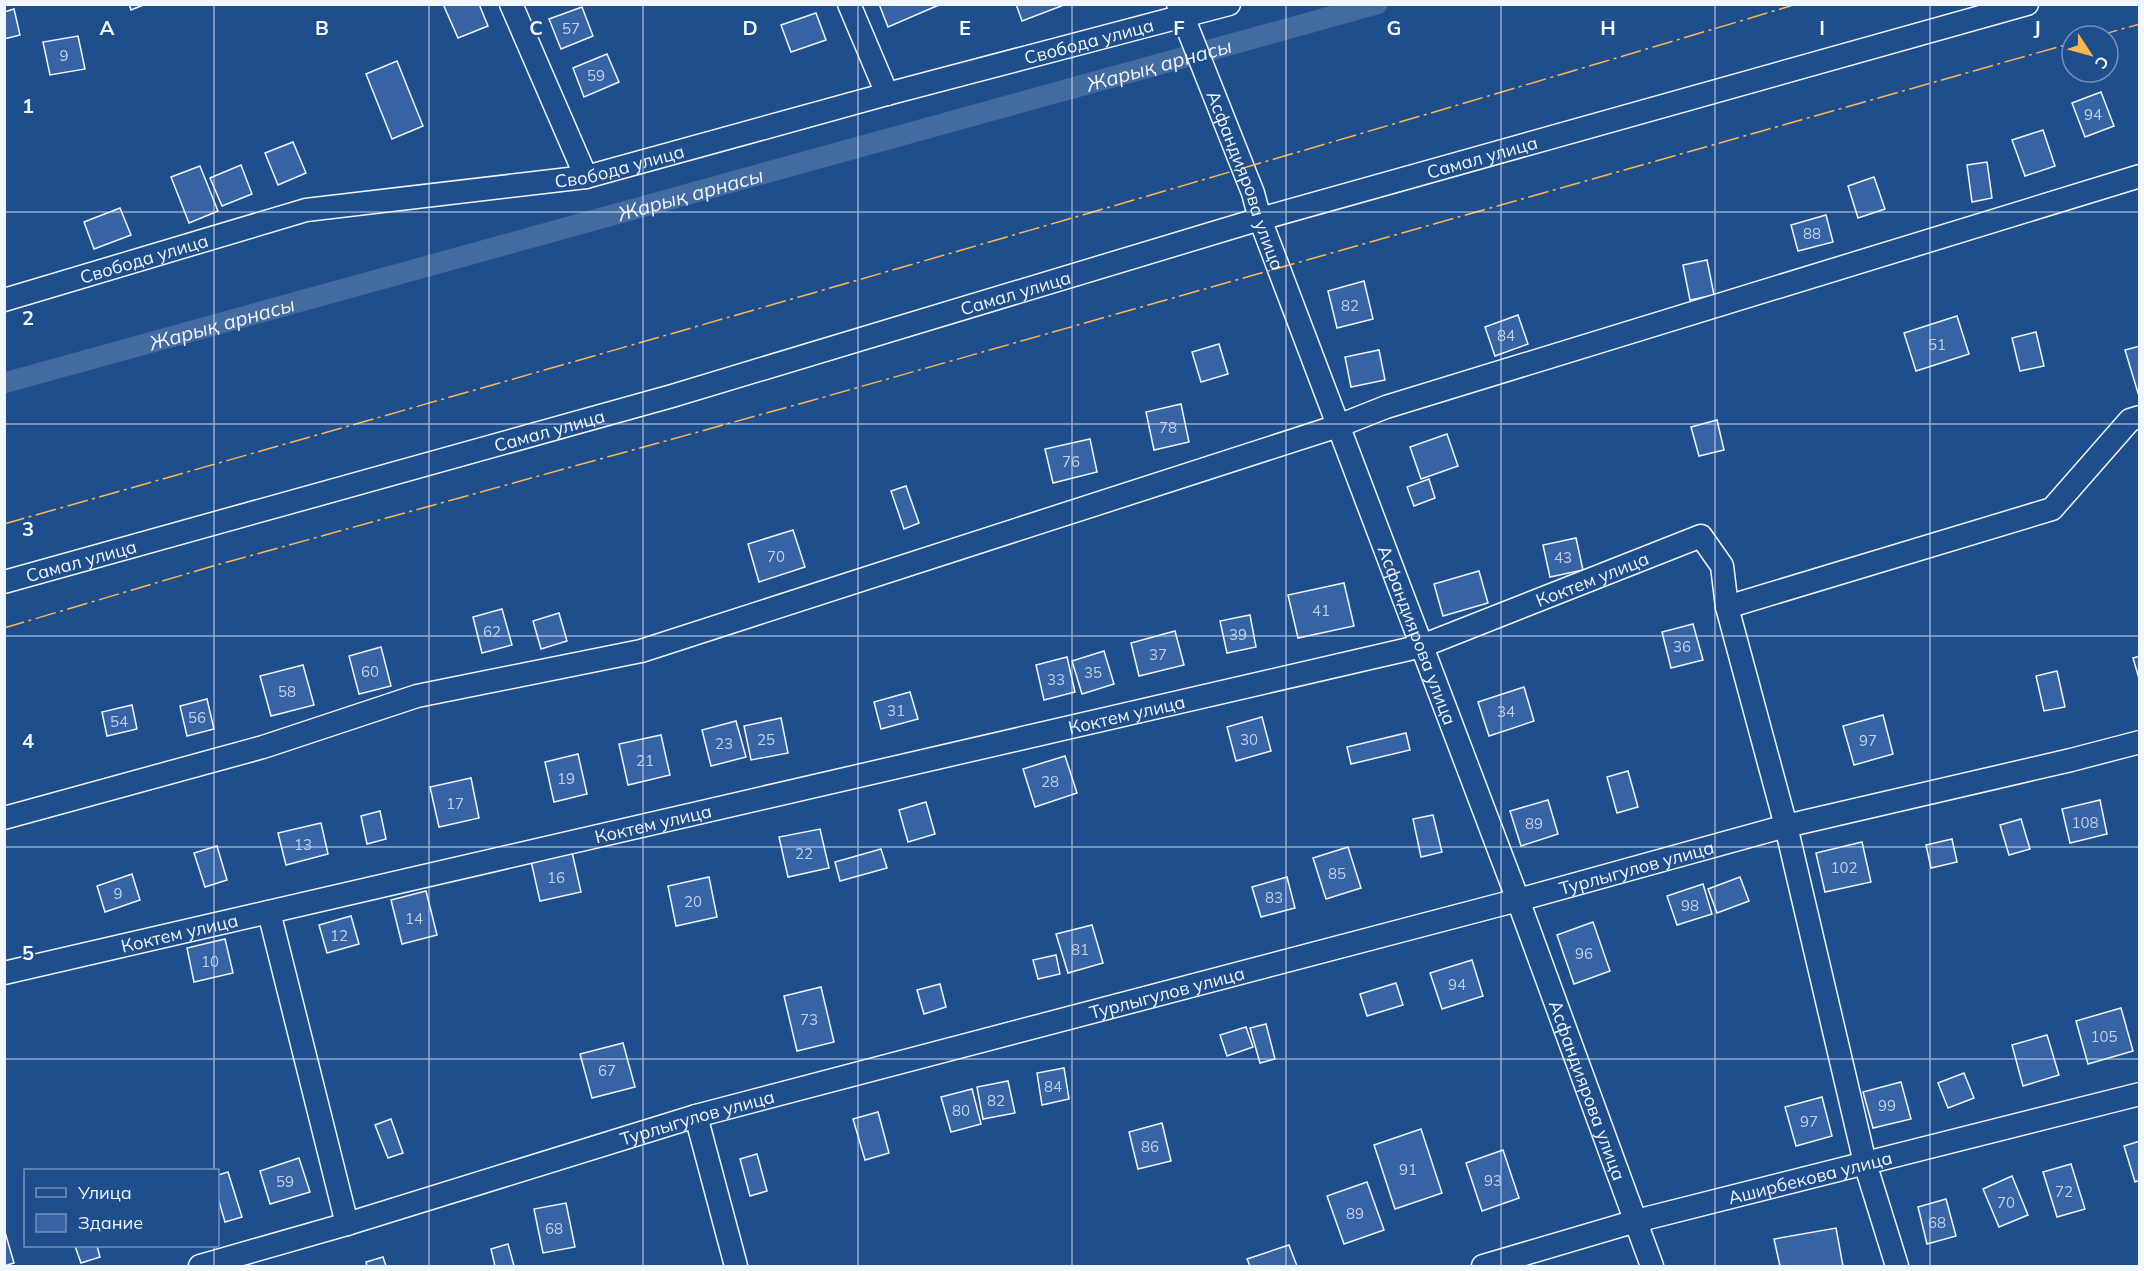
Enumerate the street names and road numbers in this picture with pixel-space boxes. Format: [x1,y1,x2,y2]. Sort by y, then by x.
street label: Свобода улица [1022,13,1156,69]
street label: Асфандиярова улица [1202,87,1290,273]
street label: Самал улица [1424,130,1540,183]
street label: Свобода улица [553,139,687,192]
street label: Свобода улица [77,228,211,288]
street label: Самал улица [957,265,1073,320]
street label: Самал улица [491,404,607,457]
street label: Самал улица [23,534,139,587]
street label: Асфандиярова улица [1373,542,1462,728]
street label: Коктем улица [1532,546,1652,612]
street label: Коктем улица [1066,690,1187,739]
street label: Коктем улица [592,799,714,848]
street label: Турлыгулов улица [1556,835,1716,900]
street label: Коктем улица [119,908,240,957]
street label: Турлыгулов улица [1087,961,1247,1024]
street label: Асфандиярова улица [1544,997,1631,1183]
street label: Турлыгулов улица [617,1084,777,1150]
street label: Аширбекова улица [1726,1145,1895,1209]

